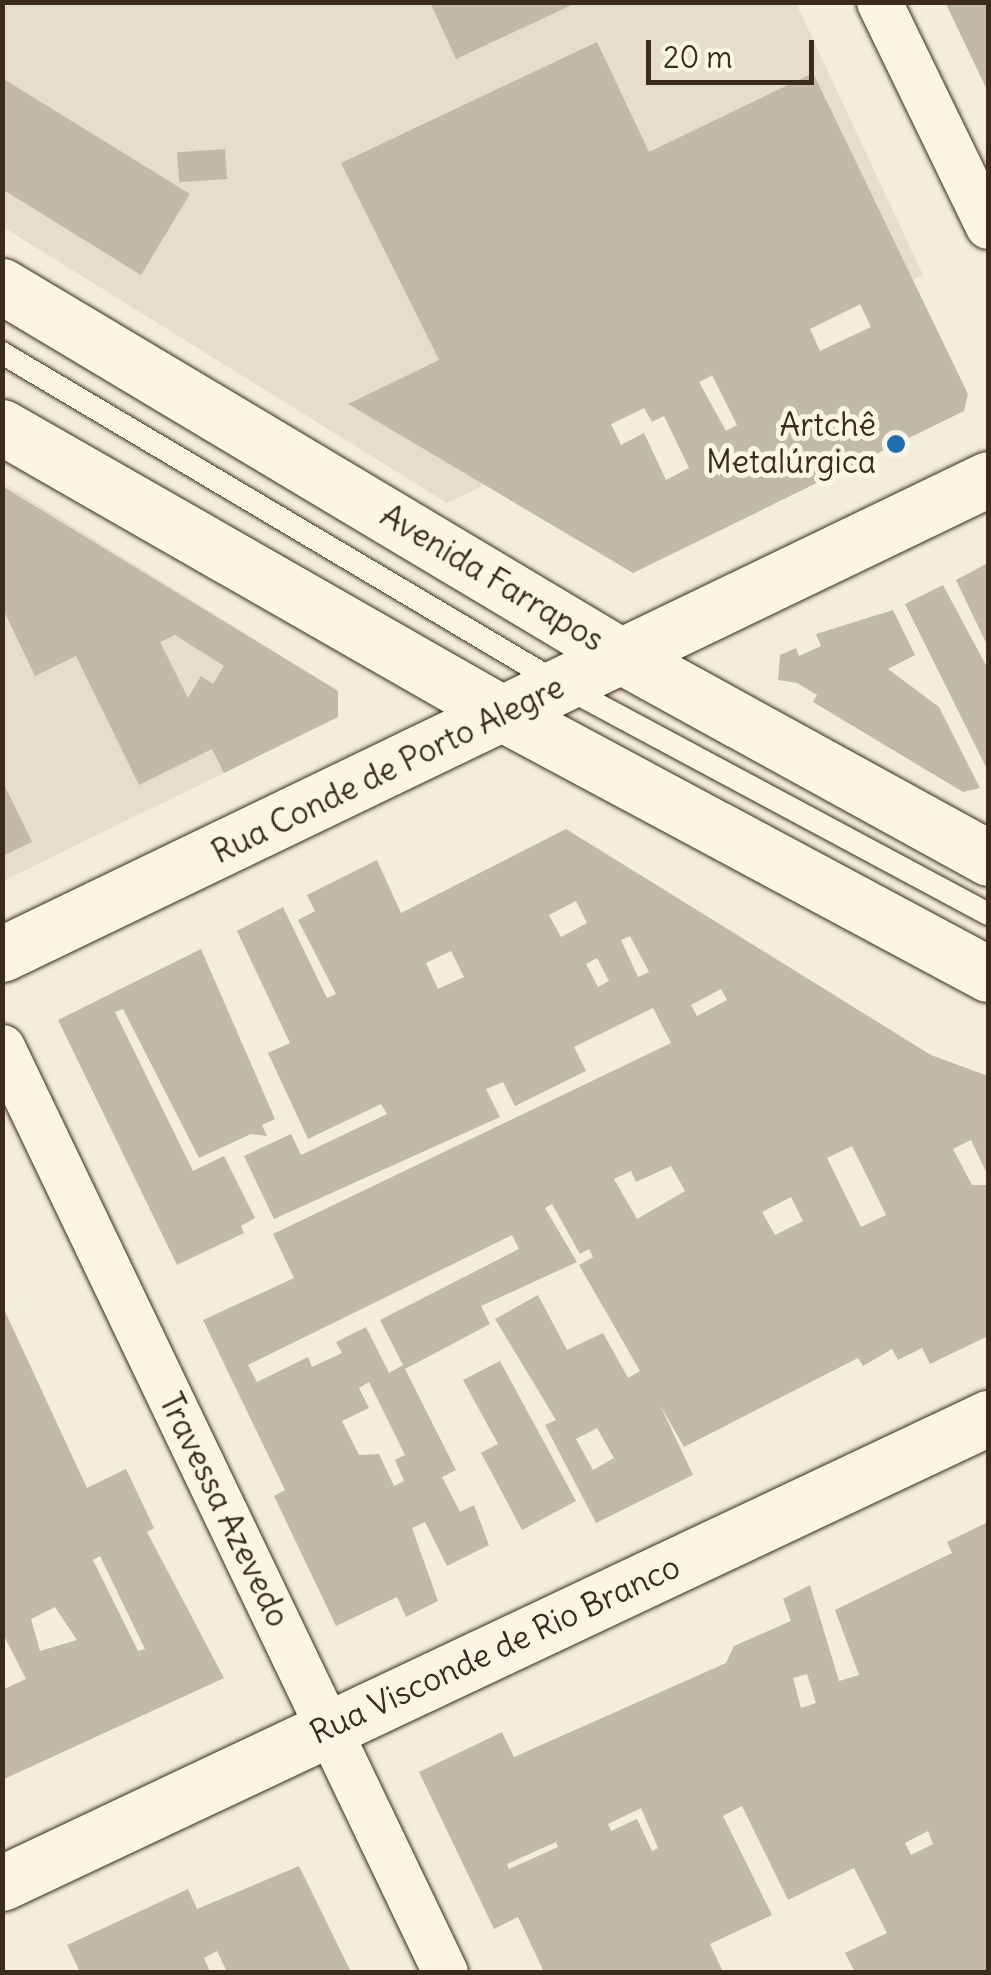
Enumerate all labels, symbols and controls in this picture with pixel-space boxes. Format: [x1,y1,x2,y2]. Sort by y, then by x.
scale bar [651,20,818,82]
text: 20 m [663,38,733,76]
place label: Artchê Metalúrgica [706,407,876,482]
marker: Artchê Metalúrgica [885,433,907,455]
street label: Avenida Farrapos [374,496,610,660]
street label: Rua Conde de Porto Alegre [206,668,570,872]
street label: Travessa Azevedo [151,1387,297,1633]
street label: Rua Visconde de Rio Branco [304,1547,686,1753]

